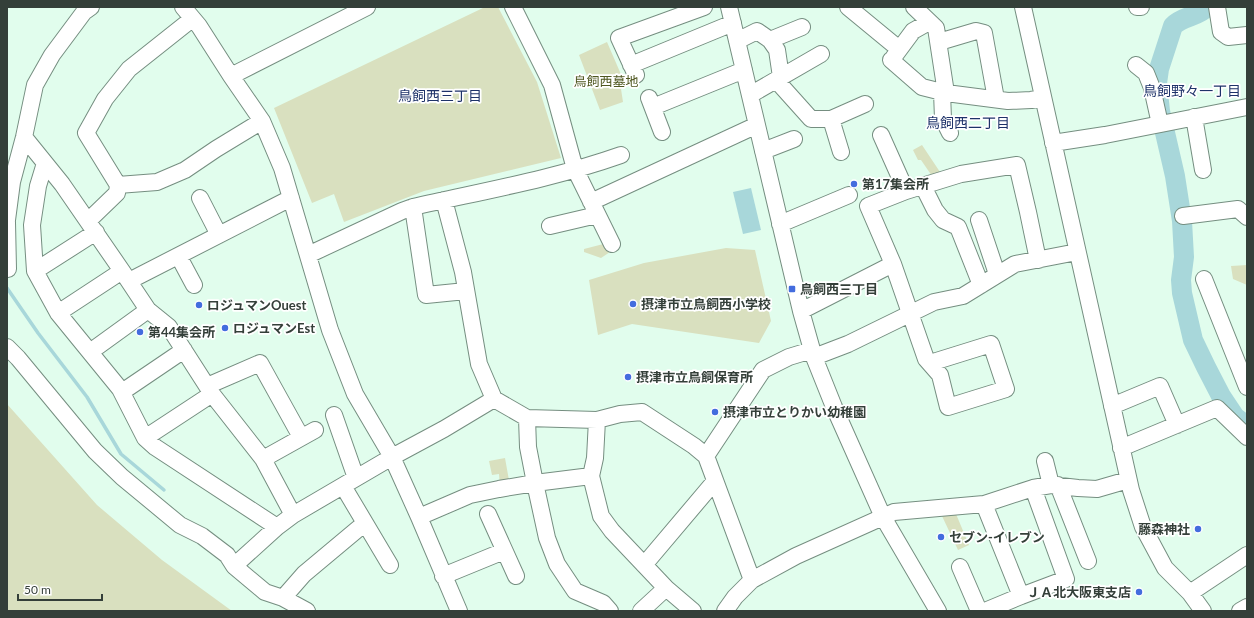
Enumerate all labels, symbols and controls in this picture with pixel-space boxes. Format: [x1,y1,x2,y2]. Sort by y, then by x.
park label: 鳥飼西墓地 [573,73,639,89]
district label: 鳥飼野々一丁目 [1143,82,1241,99]
district label: 鳥飼西三丁目 [398,87,482,104]
district label: 鳥飼西二丁目 [926,114,1010,131]
place label: 第17集会所 [862,176,929,192]
marker: 第17集会所 [849,179,859,189]
place label: 鳥飼西三丁目 [800,281,878,297]
marker: 鳥飼西三丁目 [787,284,797,294]
place label: 摂津市立鳥飼西小学校 [641,296,771,312]
place label: ロジュマンOuest [207,297,306,313]
marker: 摂津市立鳥飼西小学校 [628,299,638,309]
marker: ロジュマンOuest [194,300,204,310]
place label: ロジュマンEst [233,320,315,336]
marker: ロジュマンEst [220,323,230,333]
place label: 第44集会所 [148,324,215,340]
marker: 第44集会所 [135,327,145,337]
place label: 摂津市立鳥飼保育所 [636,369,753,385]
marker: 摂津市立鳥飼保育所 [623,372,633,382]
place label: 摂津市立とりかい幼稚園 [723,404,866,420]
marker: 摂津市立とりかい幼稚園 [710,407,720,417]
place label: 藤森神社 [1138,521,1190,537]
marker: 藤森神社 [1193,524,1203,534]
place label: セブン-イレブン [949,529,1045,545]
marker: セブン-イレブン [936,532,946,542]
scale bar [18,576,102,602]
text: 50 m [24,582,51,597]
place label: ＪＡ北大阪東支店 [1027,584,1131,600]
marker: ＪＡ北大阪東支店 [1134,587,1144,597]

